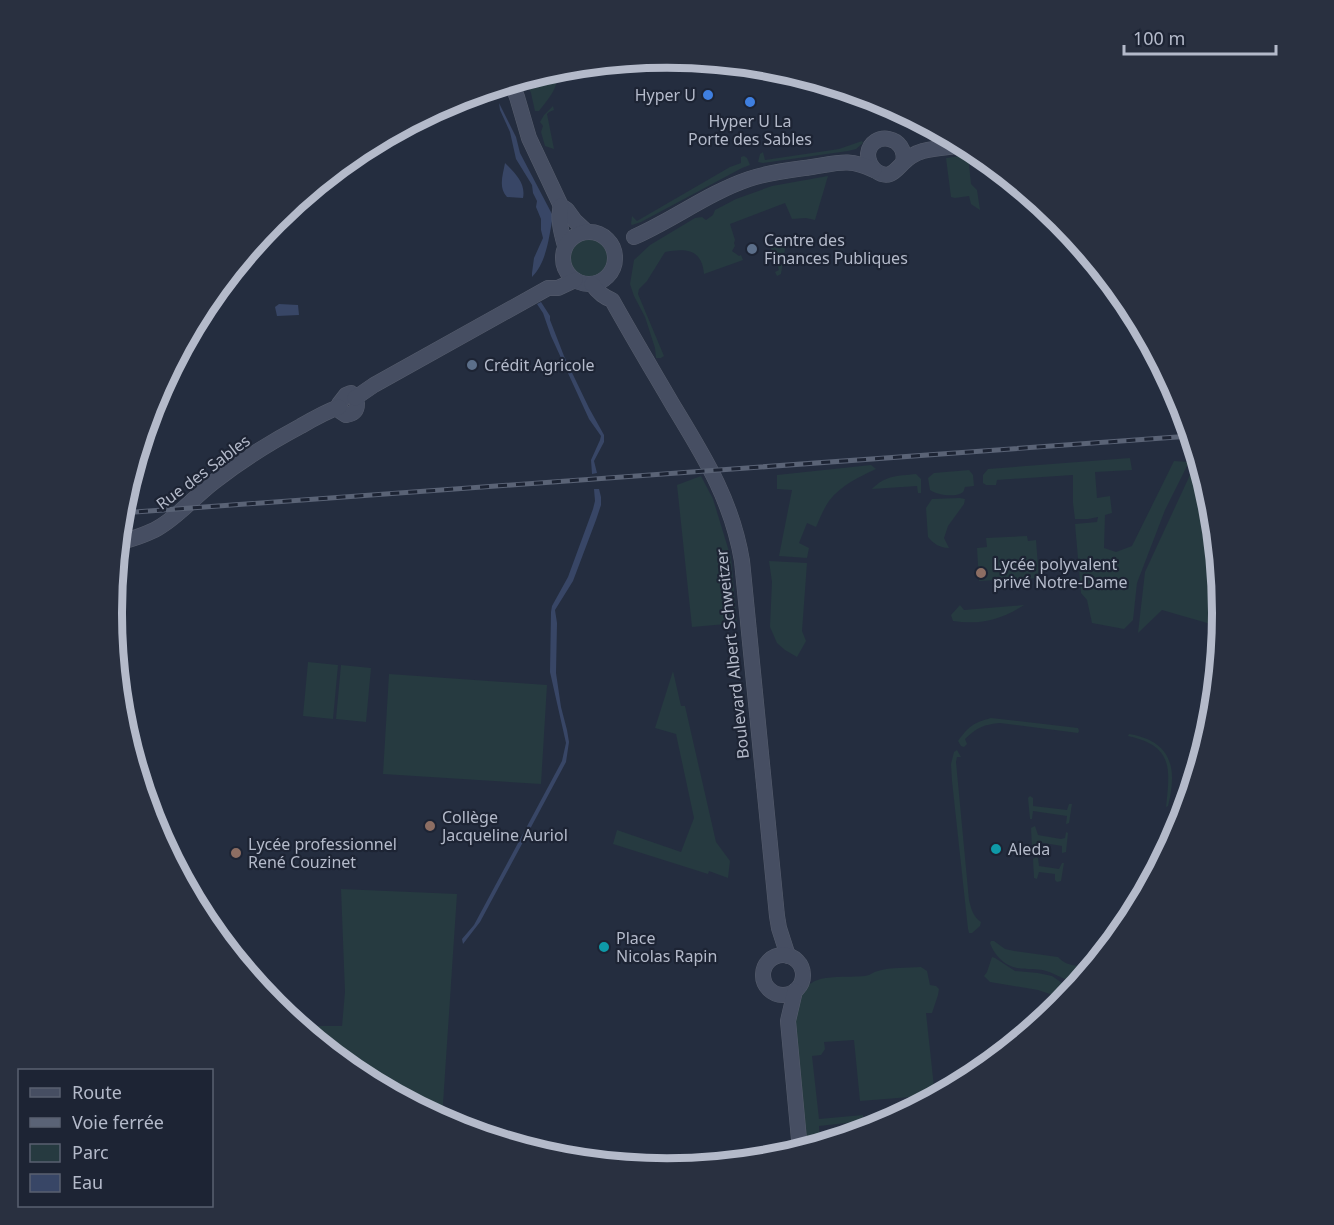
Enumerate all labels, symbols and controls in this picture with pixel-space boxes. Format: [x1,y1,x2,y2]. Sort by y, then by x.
scale bar [1124,18,1276,56]
text: 100 m [1133,26,1185,50]
place label: Hyper U [635,84,696,106]
marker: Hyper U [701,88,715,102]
marker: Hyper U La Porte des Sables [743,95,757,109]
place label: Hyper U La Porte des Sables [688,110,812,150]
place label: Centre des Finances Publiques [764,229,908,269]
marker: Centre des Finances Publiques [745,242,759,256]
place label: Crédit Agricole [484,354,595,376]
marker: Crédit Agricole [465,358,479,372]
street label: Rue des Sables [152,429,254,515]
street label: Boulevard Albert Schweitzer [710,548,754,760]
place label: Lycée polyvalent privé Notre-Dame [993,553,1128,593]
marker: Lycée polyvalent privé Notre-Dame [974,566,988,580]
place label: Collège Jacqueline Auriol [440,806,568,846]
marker: Collège Jacqueline Auriol [423,819,437,833]
place label: Lycée professionnel René Couzinet [248,833,397,873]
place label: Aleda [1008,838,1050,860]
marker: Aleda [989,842,1003,856]
marker: Lycée professionnel René Couzinet [229,846,243,860]
place label: Place Nicolas Rapin [616,927,717,967]
marker: Place Nicolas Rapin [597,940,611,954]
legend [18,1069,213,1207]
text: Route [72,1080,122,1104]
text: Voie ferrée [72,1110,164,1134]
text: Parc [72,1140,109,1164]
text: Eau [72,1170,103,1194]

